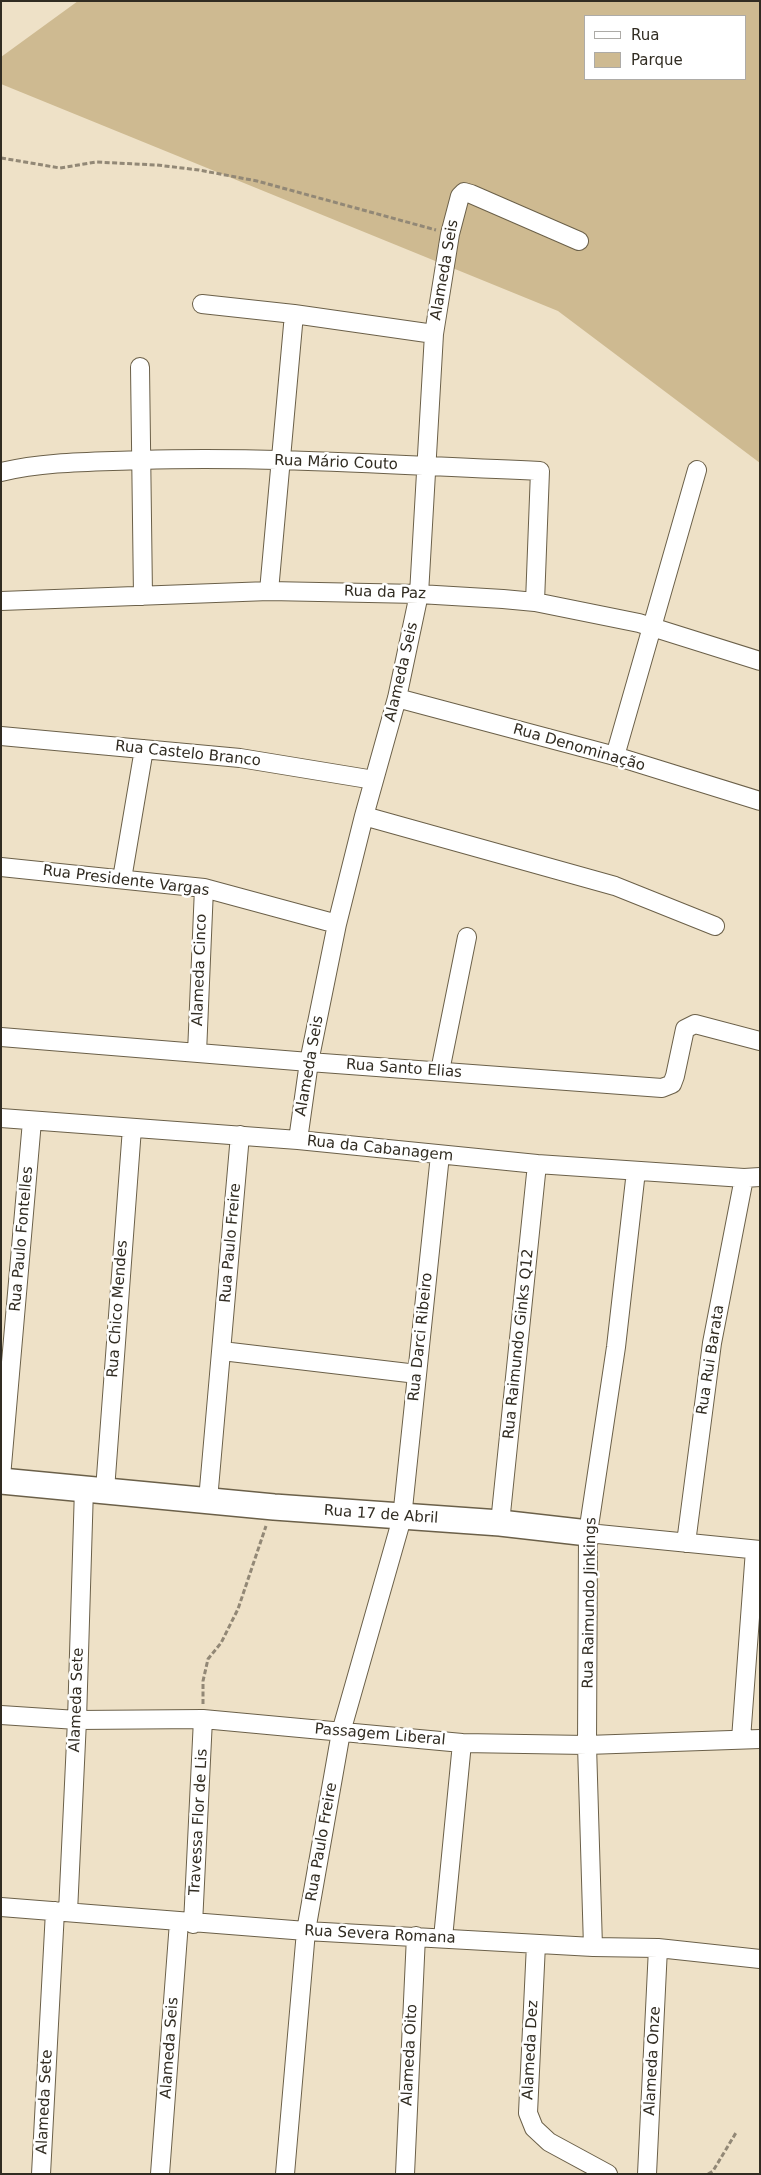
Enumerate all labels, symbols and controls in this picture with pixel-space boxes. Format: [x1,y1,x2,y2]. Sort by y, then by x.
legend [584,15,746,80]
text: Rua [631,26,659,44]
text: Parque [631,51,683,69]
street label: Alameda Seis [427,218,463,322]
street label: Rua Mário Couto [274,452,398,474]
street label: Rua da Paz [344,583,426,603]
street label: Alameda Seis [382,620,422,724]
street label: Rua Denominação [511,720,647,776]
street label: Rua Castelo Branco [114,737,262,771]
street label: Rua Presidente Vargas [42,862,210,900]
street label: Alameda Cinco [189,913,211,1027]
street label: Alameda Seis [292,1014,328,1118]
street label: Rua Santo Elias [345,1056,463,1082]
street label: Rua da Cabanagem [306,1132,454,1166]
street label: Rua Paulo Fontelles [7,1166,37,1312]
street label: Rua Paulo Freire [217,1182,245,1304]
street label: Rua Chico Mendes [104,1240,132,1378]
street label: Rua Raimundo Ginks Q12 [500,1248,538,1440]
street label: Rua Darci Ribeiro [405,1272,437,1402]
street label: Rua Rui Barata [693,1304,729,1416]
street label: Rua 17 de Abril [323,1502,439,1528]
street label: Rua Raimundo Jinkings [580,1517,600,1689]
street label: Alameda Sete [66,1647,88,1753]
street label: Passagem Liberal [314,1720,446,1750]
street label: Travessa Flor de Lis [186,1748,212,1896]
street label: Rua Paulo Freire [303,1781,341,1903]
street label: Rua Severa Romana [304,1922,456,1948]
street label: Alameda Seis [157,1997,183,2099]
street label: Alameda Dez [519,2000,543,2100]
street label: Alameda Oito [398,2004,422,2106]
street label: Alameda Onze [641,2006,665,2116]
street label: Alameda Sete [33,2049,57,2155]

